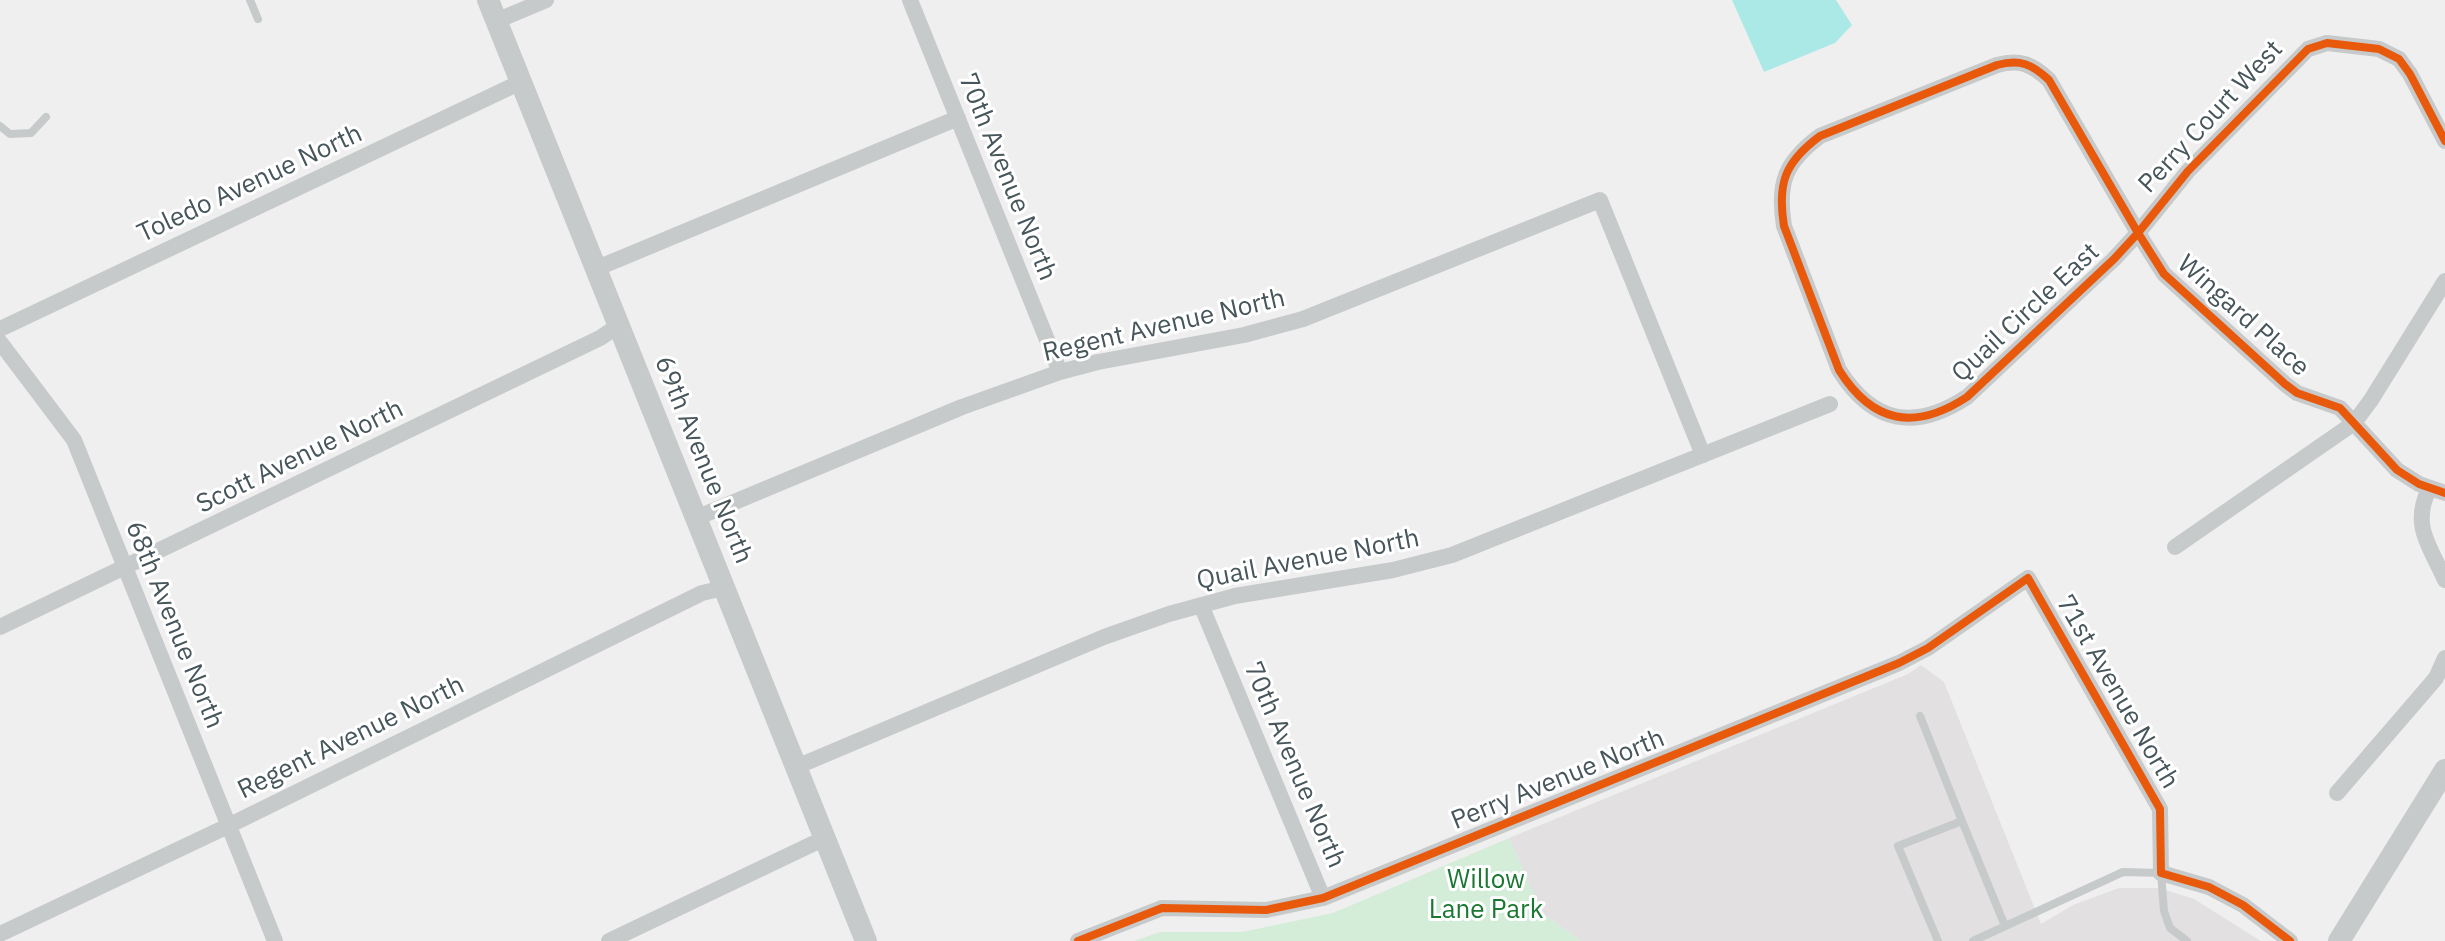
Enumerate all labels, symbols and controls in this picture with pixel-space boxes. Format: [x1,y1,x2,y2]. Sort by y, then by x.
street label: Perry Court West [2132,34,2290,200]
street label: 70th Avenue North [951,69,1063,285]
street label: Toledo Avenue North [133,118,367,250]
street label: Quail Circle East [1946,237,2106,389]
street label: Wingard Place [2171,249,2315,383]
street label: Regent Avenue North [1040,283,1288,369]
street label: 69th Avenue North [647,352,759,568]
street label: Scott Avenue North [192,393,408,521]
street label: 68th Avenue North [118,517,230,733]
street label: Quail Avenue North [1194,523,1422,597]
street label: 71st Avenue North [2049,590,2185,794]
street label: 70th Avenue North [1237,657,1351,873]
street label: Regent Avenue North [233,670,469,806]
street label: Perry Avenue North [1447,723,1669,837]
park label: Willow Lane Park [1429,864,1543,926]

